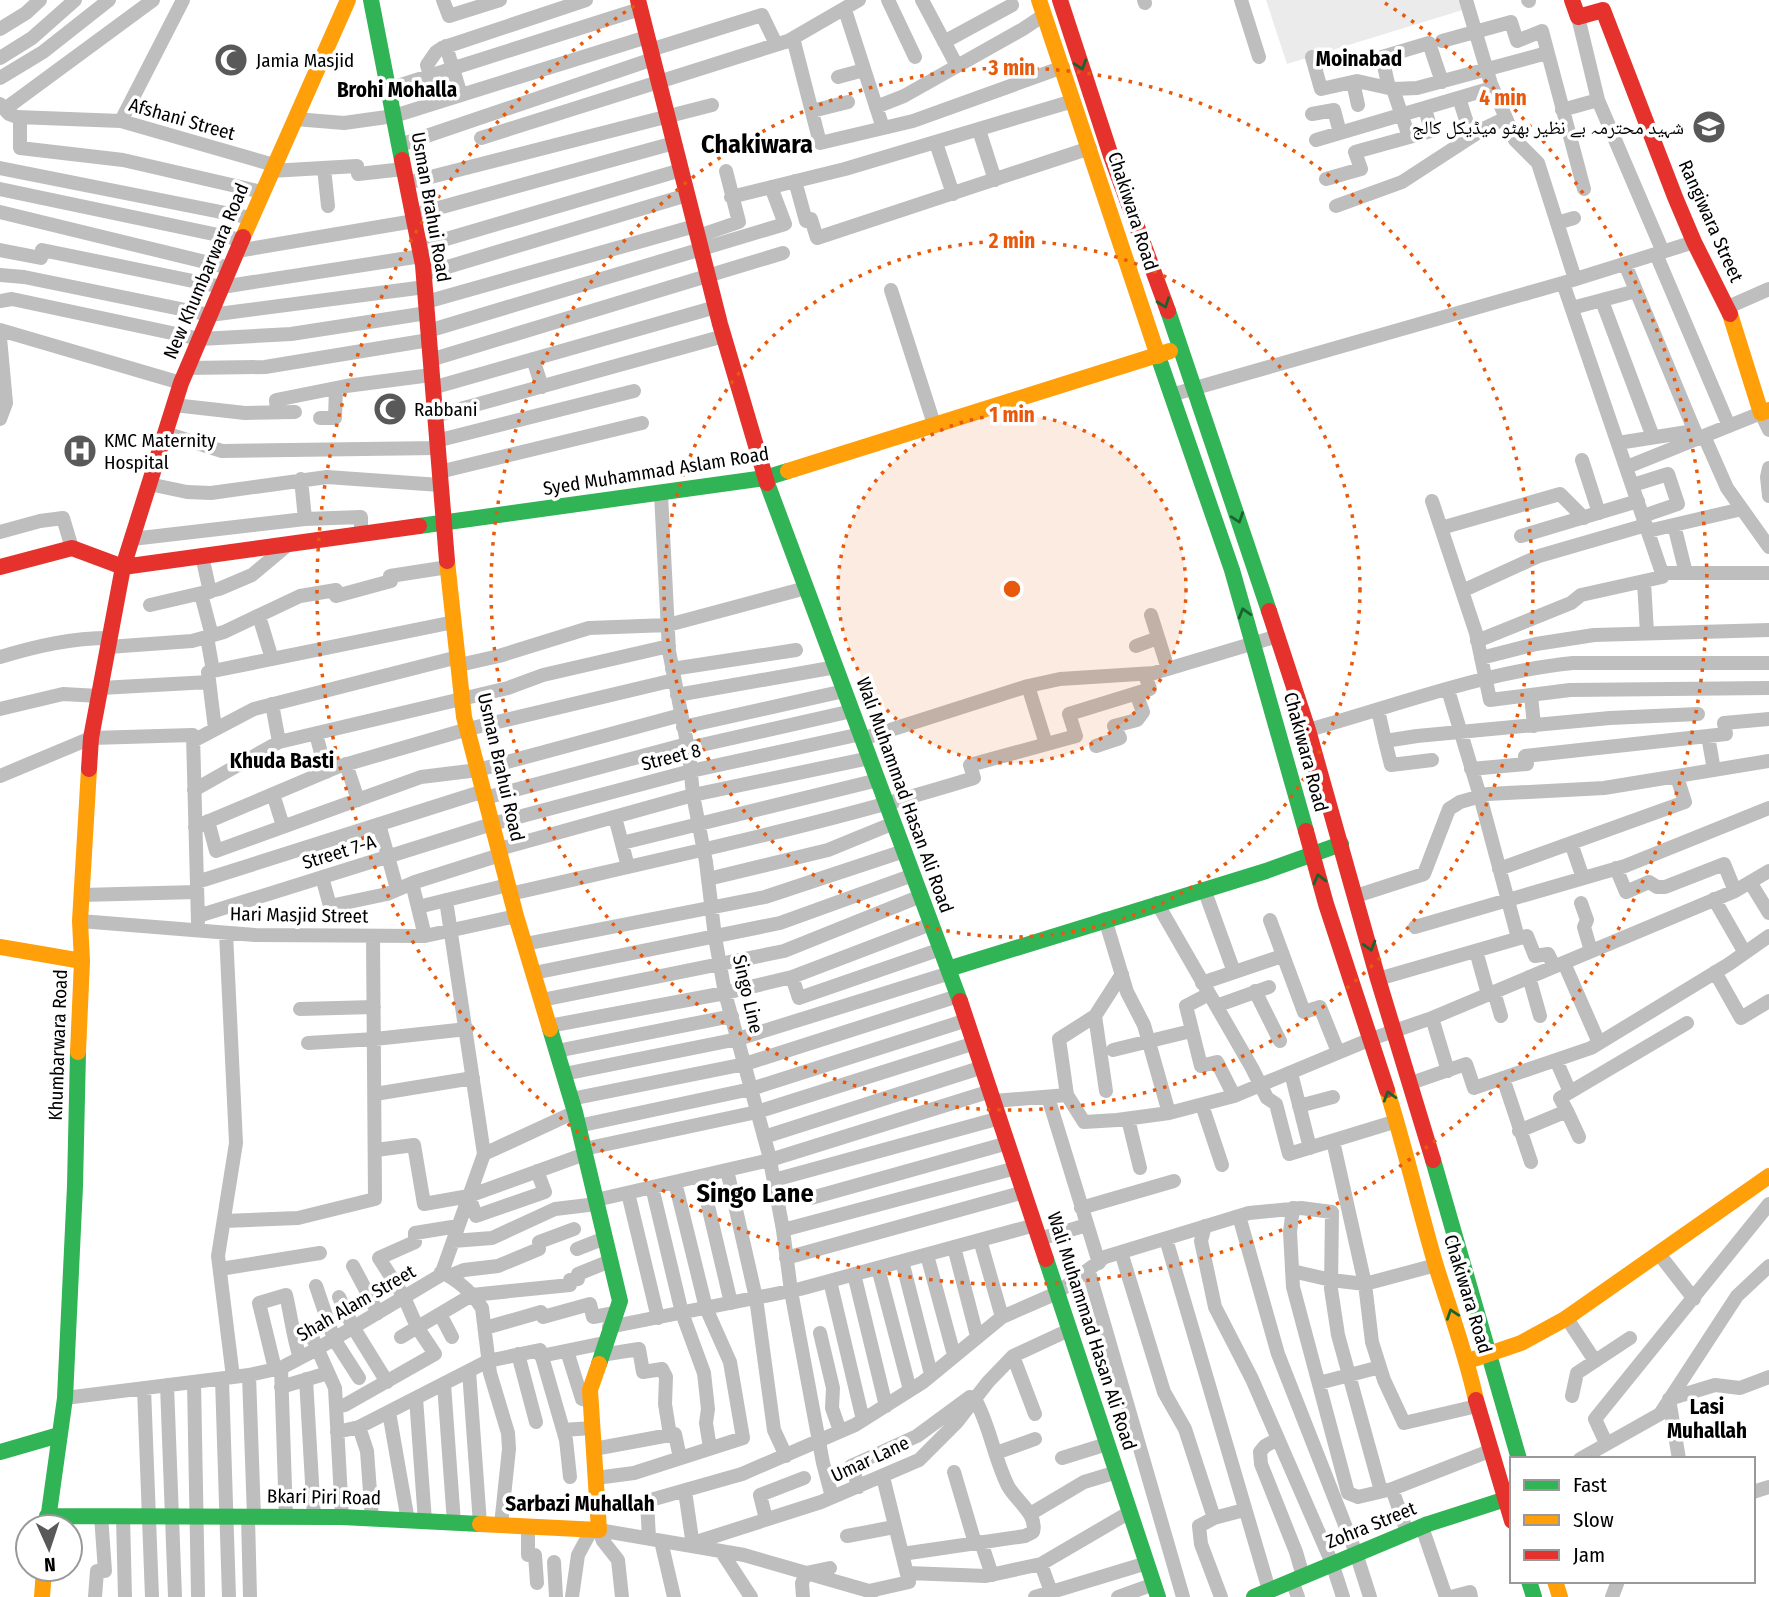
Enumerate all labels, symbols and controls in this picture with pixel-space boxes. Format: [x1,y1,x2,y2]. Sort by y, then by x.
mosque icon: Jamia Masjid [212,41,250,79]
district label: Moinabad [1316,46,1402,72]
place label: Jamia Masjid [256,49,354,72]
text: 3 min [988,55,1035,81]
one-way arrow [1073,58,1087,70]
district label: Brohi Mohalla [337,77,457,103]
text: 4 min [1479,85,1527,111]
street label: Afshani Street [126,93,238,145]
school or university icon: شہید محترمہ بے نظیر بھٹو میڈیکل کالج [1690,108,1728,146]
place label: شہید محترمہ بے نظیر بھٹو میڈیکل کالج [1412,116,1684,140]
district label: Chakiwara [701,129,813,160]
street label: Usman Brahui Road [406,130,456,284]
street label: Chakiwara Road [1103,149,1163,273]
street label: Rangiwara Street [1674,156,1749,286]
street label: New Khumbarwara Road [158,179,254,363]
text: 2 min [988,228,1035,254]
one-way arrow [1156,296,1170,308]
mosque icon: Rabbani [371,390,409,428]
place label: Rabbani [414,398,478,421]
text: 1 min [989,402,1035,428]
place label: KMC Maternity Hospital [104,429,216,474]
hospital icon: KMC Maternity Hospital [61,432,99,470]
street label: Syed Muhammad Aslam Road [541,442,771,500]
one-way arrow [1230,511,1245,523]
centre of rings [1000,577,1024,601]
one-way arrow [1238,607,1253,619]
street label: Wali Muhammad Hasan Ali Road [852,674,958,916]
street label: Usman Brahui Road [473,690,529,844]
street label: Chakiwara Road [1279,690,1333,814]
street label: Street 8 [639,739,703,775]
district label: Khuda Basti [230,748,334,774]
street label: Street 7-A [299,830,379,874]
one-way arrow [1313,873,1327,885]
street label: Hari Masjid Street [230,902,369,928]
one-way arrow [1362,940,1376,952]
street label: Singo Line [728,952,768,1036]
street label: Khumbarwara Road [44,969,72,1121]
one-way arrow [1383,1090,1397,1102]
district label: Singo Lane [696,1178,814,1209]
street label: Wali Muhammad Hasan Ali Road [1043,1209,1141,1453]
street label: Chakiwara Road [1439,1232,1497,1356]
street label: Shah Alam Street [293,1259,420,1346]
one-way arrow [1446,1309,1460,1321]
district label: Lasi Muhallah [1667,1394,1747,1444]
street label: Umar Lane [827,1431,913,1487]
legend [1510,1457,1755,1583]
text: Fast [1573,1472,1607,1498]
street label: Bkari Piri Road [267,1485,381,1509]
district label: Sarbazi Muhallah [505,1491,655,1517]
street label: Zohra Street [1323,1496,1420,1553]
text: Slow [1573,1507,1614,1533]
north arrow [14,1513,84,1583]
text: Jam [1573,1542,1605,1568]
text: N [44,1553,56,1576]

